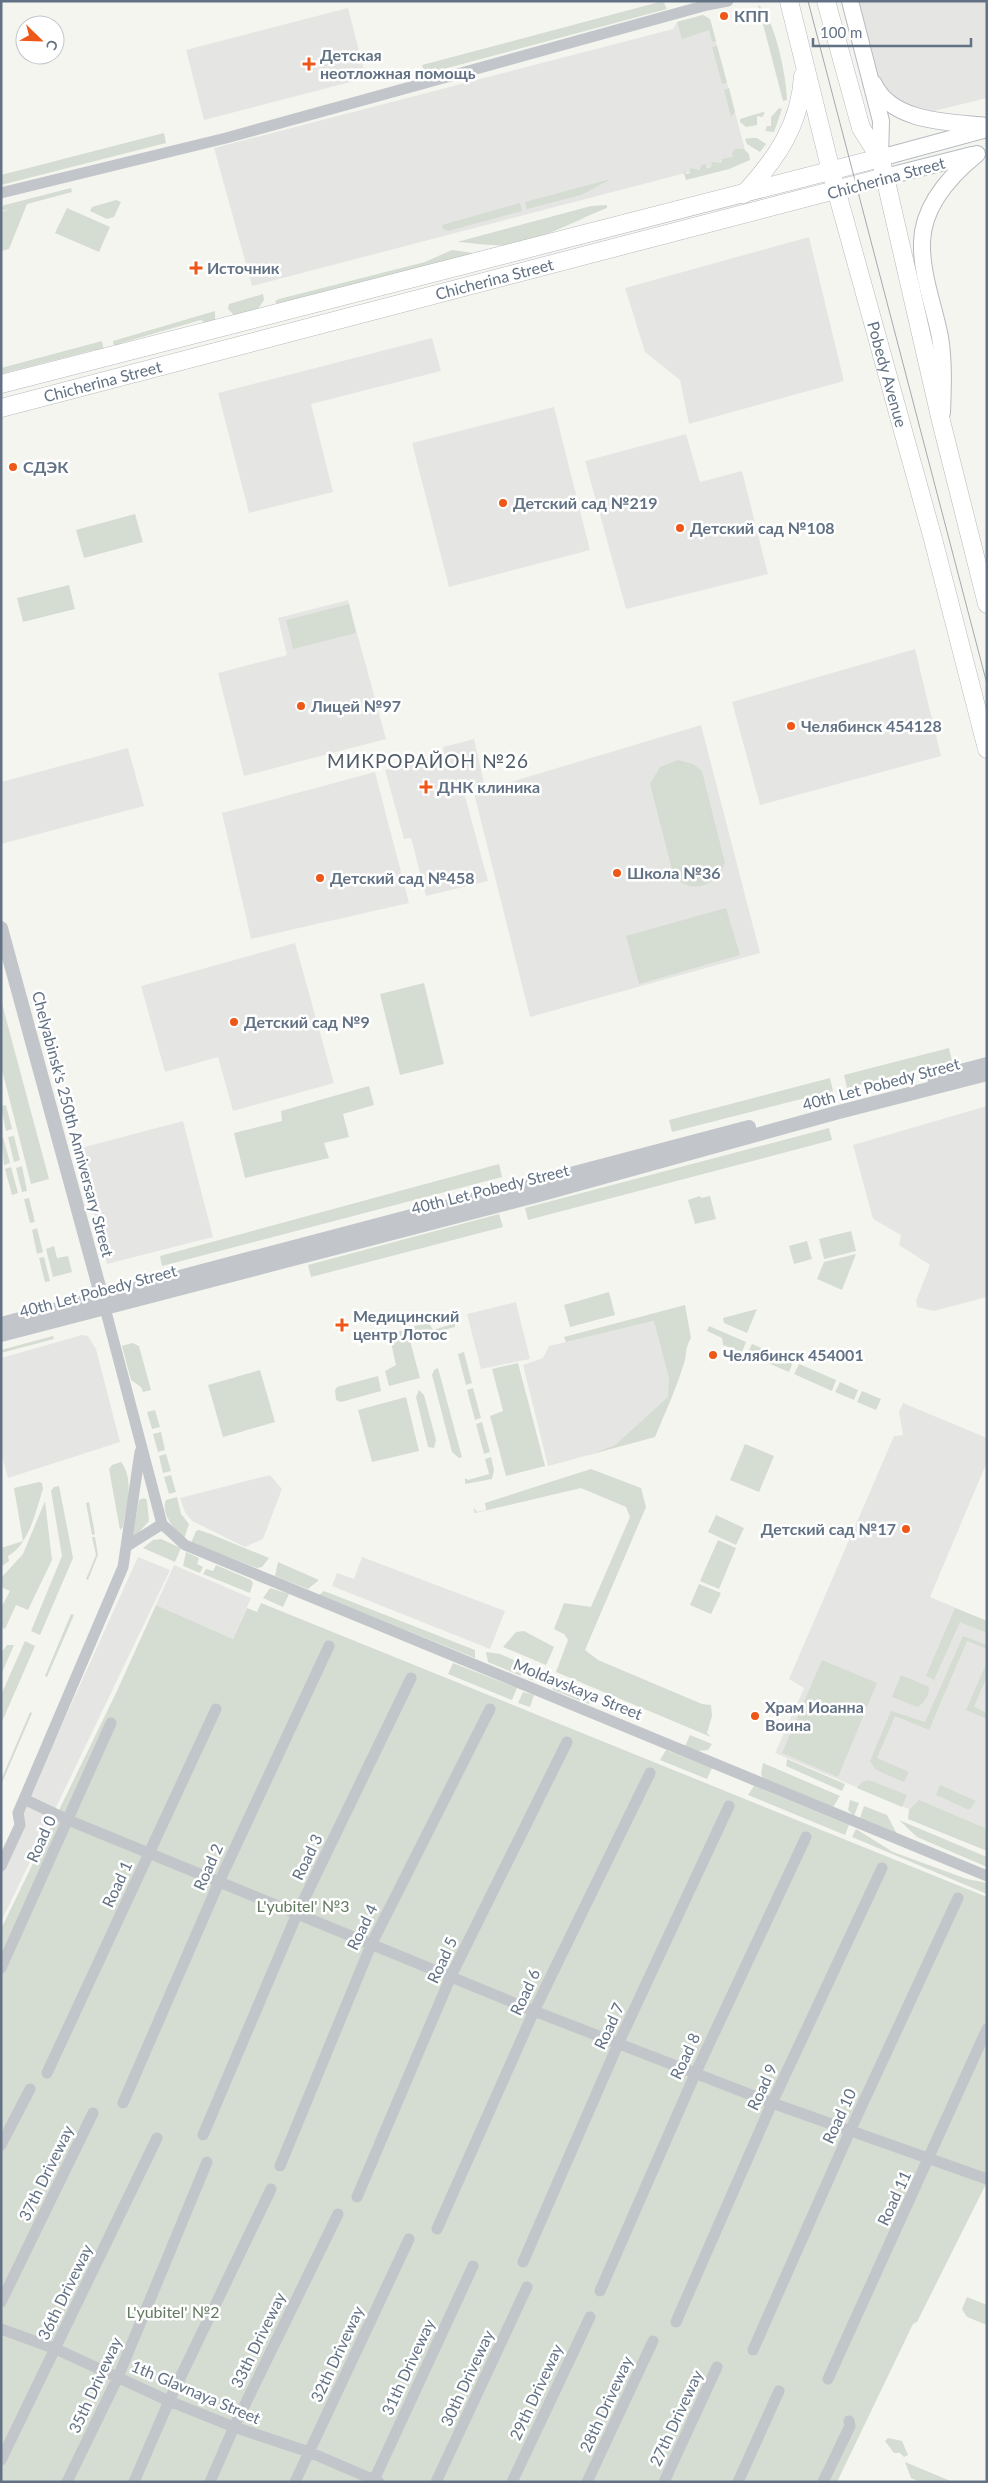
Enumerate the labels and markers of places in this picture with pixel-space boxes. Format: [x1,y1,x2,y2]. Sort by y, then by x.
place label: КПП [734,6,769,25]
marker: КПП [718,10,730,22]
place label: Детская неотложная помощь [320,45,476,82]
marker: Детская неотложная помощь [302,57,316,71]
place label: Источник [207,258,280,277]
marker: Источник [189,261,203,275]
place label: СДЭК [23,457,69,476]
marker: СДЭК [7,461,19,473]
place label: Детский сад №219 [513,493,657,512]
marker: Детский сад №219 [497,497,509,509]
place label: Детский сад №108 [690,518,834,537]
marker: Детский сад №108 [674,522,686,534]
place label: Лицей №97 [310,696,401,715]
marker: Лицей №97 [295,700,307,712]
place label: Челябинск 454128 [801,716,942,735]
marker: Челябинск 454128 [785,720,797,732]
place label: ДНК клиника [437,777,540,796]
marker: ДНК клиника [419,780,433,794]
place label: Школа №36 [627,863,721,882]
marker: Школа №36 [611,867,623,879]
place label: Детский сад №458 [330,868,474,887]
marker: Детский сад №458 [314,872,326,884]
place label: Детский сад №9 [244,1012,370,1031]
marker: Детский сад №9 [228,1016,240,1028]
place label: Медицинский центр Лотос [353,1306,459,1343]
marker: Медицинский центр Лотос [335,1318,349,1332]
place label: Челябинск 454001 [723,1345,864,1364]
marker: Челябинск 454001 [707,1349,719,1361]
place label: Детский сад №17 [761,1519,896,1538]
marker: Детский сад №17 [900,1523,912,1535]
place label: Храм Иоанна Воина [765,1697,864,1734]
marker: Храм Иоанна Воина [749,1710,761,1722]

